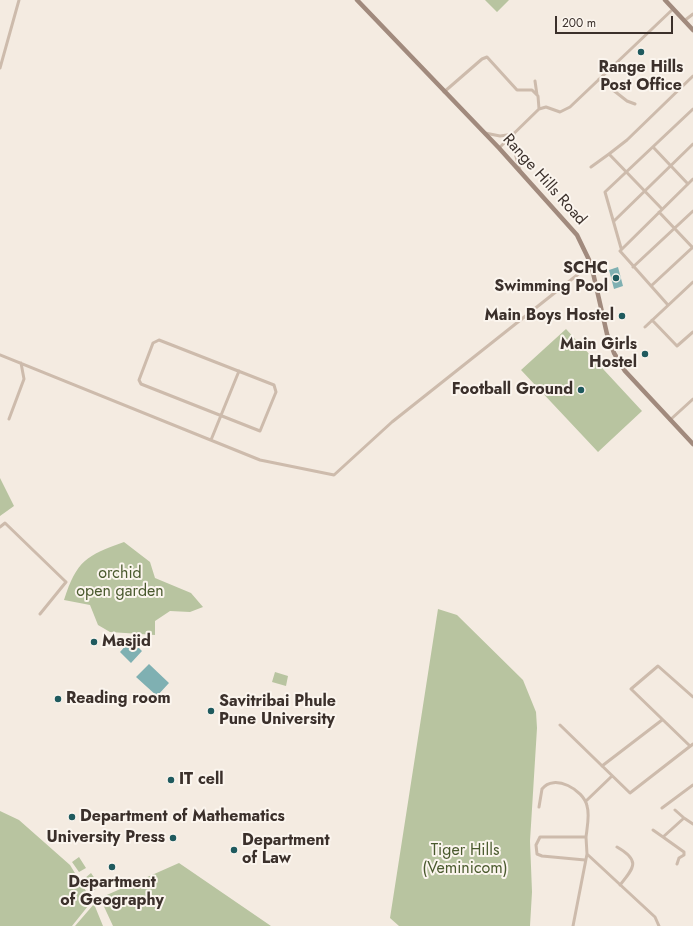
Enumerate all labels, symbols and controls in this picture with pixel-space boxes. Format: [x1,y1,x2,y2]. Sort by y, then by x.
scale bar [557,8,675,34]
text: 200 m [562,14,596,32]
marker: Range Hills Post Office [636,47,646,57]
place label: Range Hills Post Office [599,58,683,96]
street label: Range Hills Road [498,130,590,230]
place label: SCHC Swimming Pool [494,259,608,297]
marker: SCHC Swimming Pool [611,273,621,283]
place label: Main Boys Hostel [485,306,614,326]
marker: Main Boys Hostel [617,311,627,321]
place label: Main Girls Hostel [560,335,637,373]
marker: Main Girls Hostel [640,349,650,359]
place label: Football Ground [452,380,573,400]
marker: Football Ground [576,385,586,395]
park label: orchid open garden [76,564,164,602]
place label: Masjid [102,632,151,652]
marker: Masjid [89,637,99,647]
place label: Reading room [66,689,171,709]
place label: Savitribai Phule Pune University [219,692,336,730]
marker: Reading room [53,694,63,704]
marker: Savitribai Phule Pune University [206,706,216,716]
place label: IT cell [179,770,224,790]
marker: IT cell [166,775,176,785]
place label: Department of Mathematics [80,807,285,827]
marker: Department of Mathematics [67,812,77,822]
place label: University Press [47,828,165,848]
place label: Department of Law [242,831,330,869]
marker: University Press [168,833,178,843]
park label: Tiger Hills (Veminicom) [422,841,508,879]
marker: Department of Law [229,845,239,855]
marker: Department of Geography [107,862,117,872]
place label: Department of Geography [60,873,164,911]

